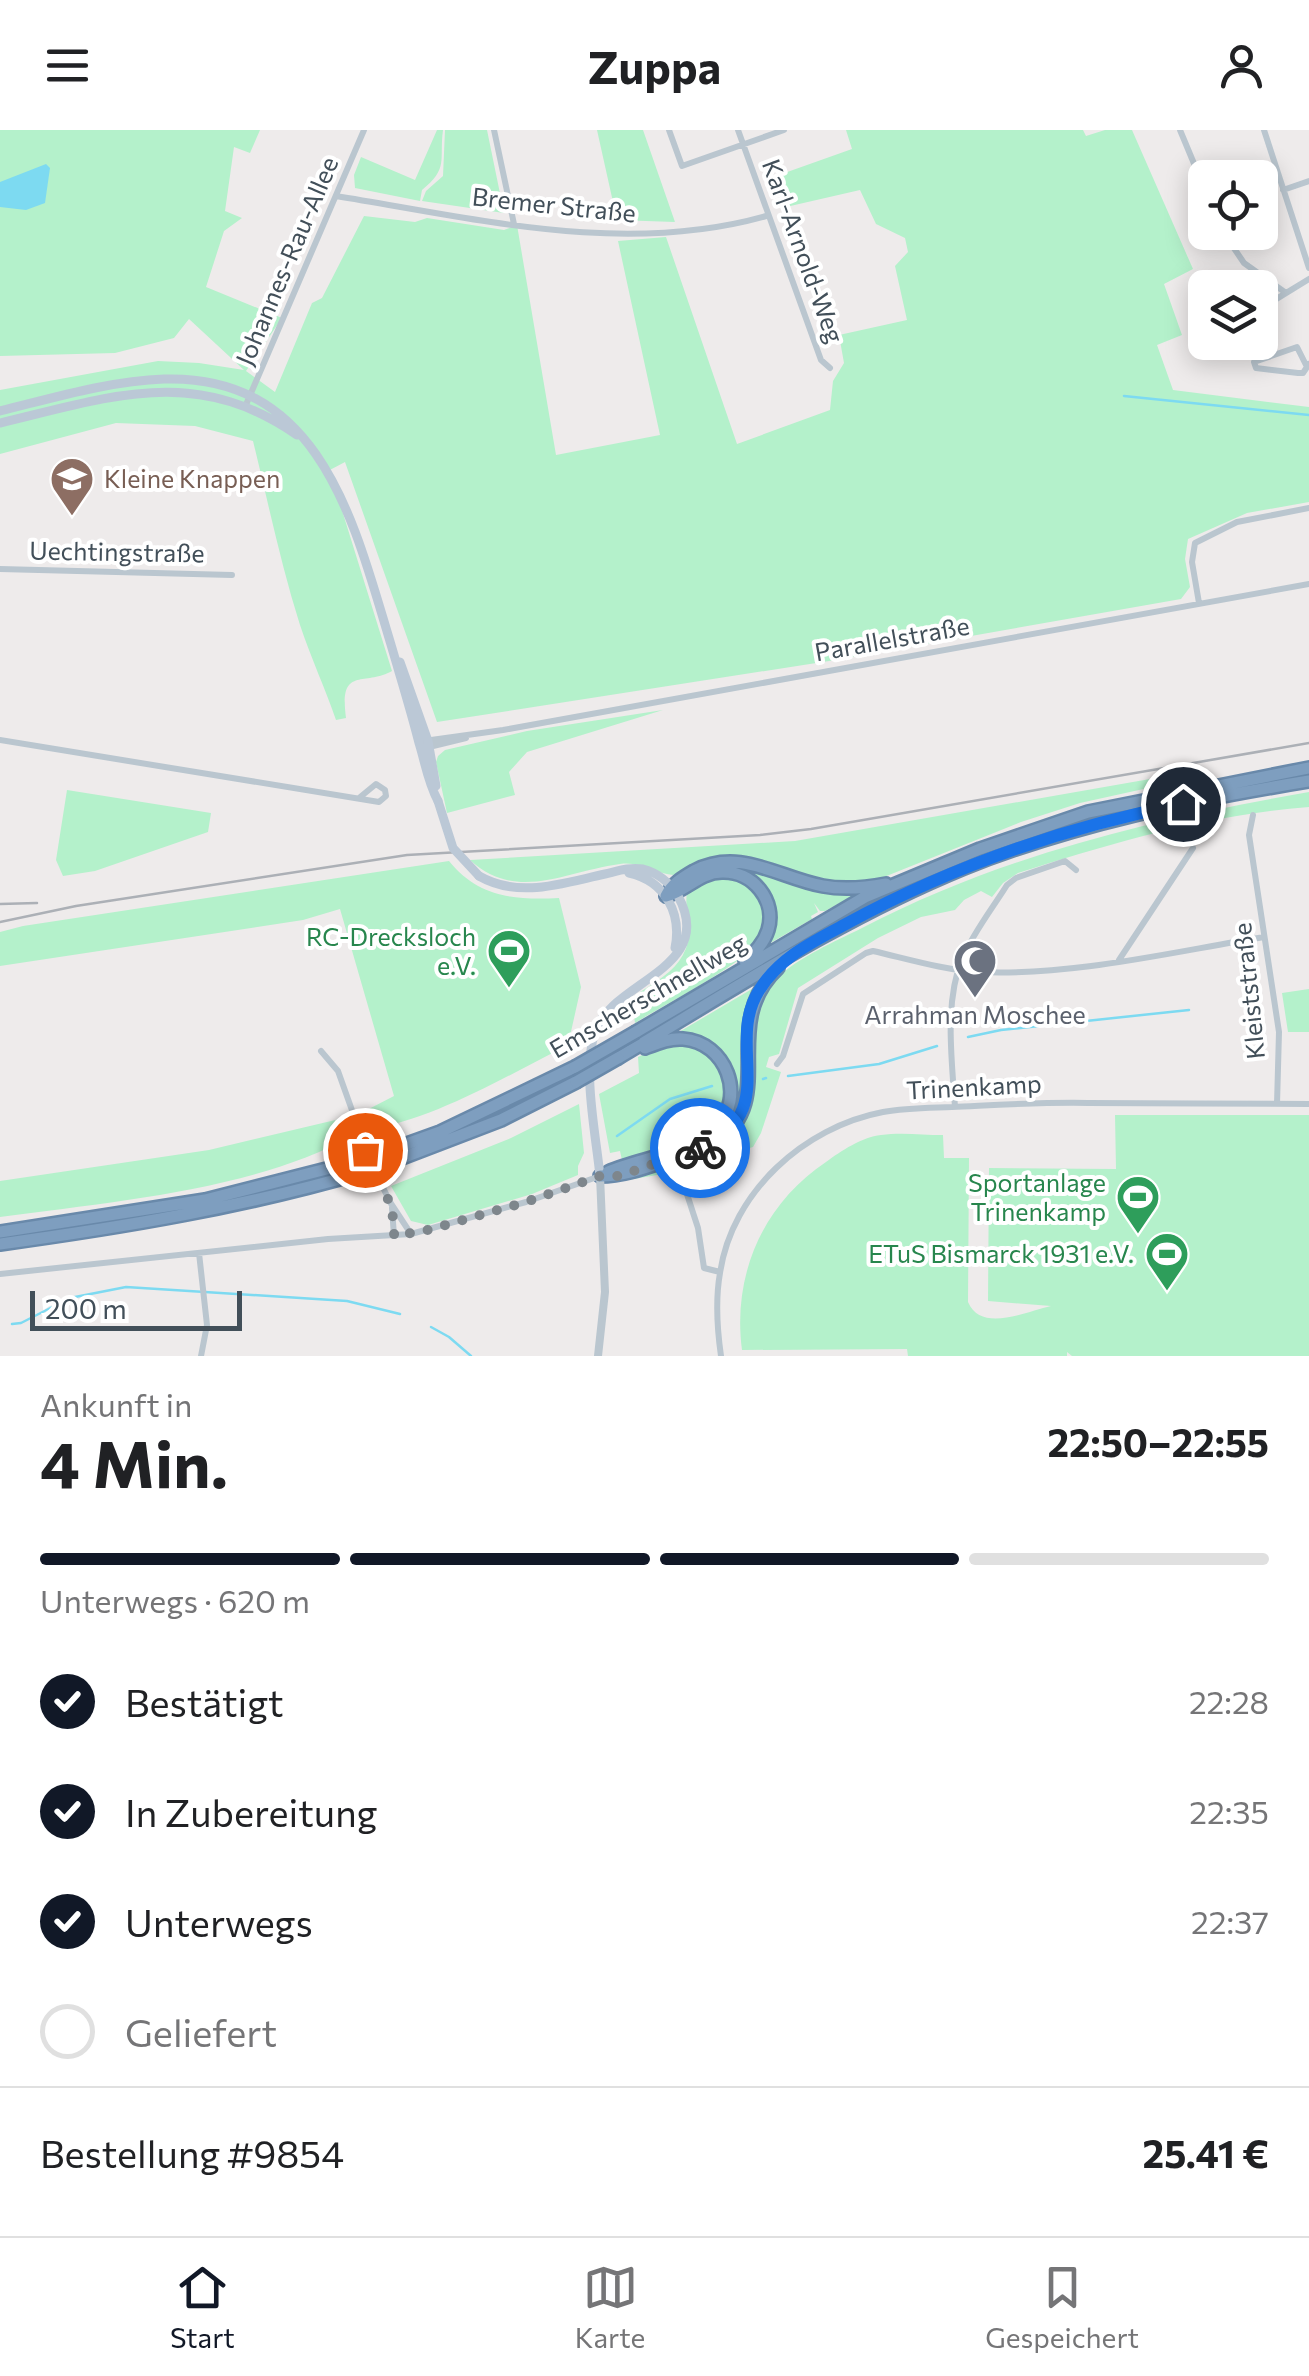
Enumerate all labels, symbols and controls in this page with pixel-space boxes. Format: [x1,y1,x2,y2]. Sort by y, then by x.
icon: menu [40,38,95,93]
text: Zuppa [588,38,721,93]
icon: person [1214,38,1269,93]
street label: Johannes-Rau-Allee [229,152,344,369]
street label: Karl-Arnold-Weg [757,155,851,347]
map controls [1188,160,1278,360]
button: locate [1188,160,1278,250]
street label: Bremer Straße [471,180,637,228]
button: layers [1188,270,1278,360]
school or university icon: Kleine Knappen [49,456,95,517]
place label: Kleine Knappen [104,463,280,493]
street label: Uechtingstraße [29,534,205,568]
street label: Parallelstraße [812,610,972,666]
pin [1141,762,1226,847]
icon: home [1156,777,1211,832]
place label: RC-Drecksloch e.V. [306,921,476,980]
street label: Kleiststraße [1226,921,1270,1061]
street label: Emscherschnellweg [544,926,752,1064]
sports icon: RC-Drecksloch e.V. [486,928,532,989]
mosque icon: Arrahman Moschee [952,938,998,999]
place label: Arrahman Moschee [864,999,1086,1029]
street label: Trinenkamp [906,1067,1042,1105]
courier [650,1098,750,1198]
pin [323,1108,408,1193]
icon: bike [673,1121,728,1176]
icon: bag [338,1123,393,1178]
place label: Sportanlage Trinenkamp [968,1167,1106,1226]
sports icon: Sportanlage Trinenkamp [1115,1174,1161,1235]
sports icon: ETuS Bismarck 1931 e.V. [1144,1231,1190,1292]
place label: ETuS Bismarck 1931 e.V. [868,1238,1134,1268]
scale bar [30,1286,242,1330]
text: 200 m [45,1291,127,1325]
text: Ankunft in [40,1384,192,1424]
text: 22:50–22:55 [1047,1418,1269,1465]
text: 4 Min. [40,1422,228,1501]
text: Unterwegs · 620 m [40,1580,310,1620]
icon: check [40,1674,95,1729]
text: Bestätigt [125,1678,284,1725]
text: 22:28 [1189,1681,1269,1721]
icon: check [40,1784,95,1839]
text: In Zubereitung [125,1788,377,1835]
text: 22:35 [1189,1791,1269,1831]
icon: check [40,1894,95,1949]
text: Unterwegs [125,1898,313,1945]
text: 22:37 [1191,1901,1269,1941]
text: Geliefert [125,2008,277,2055]
text: Bestellung #9854 [40,2129,344,2176]
text: 25.41 € [1143,2129,1269,2176]
tab: Start [170,2260,235,2354]
tab: Karte [575,2260,645,2354]
tab: Gespeichert [985,2260,1139,2354]

